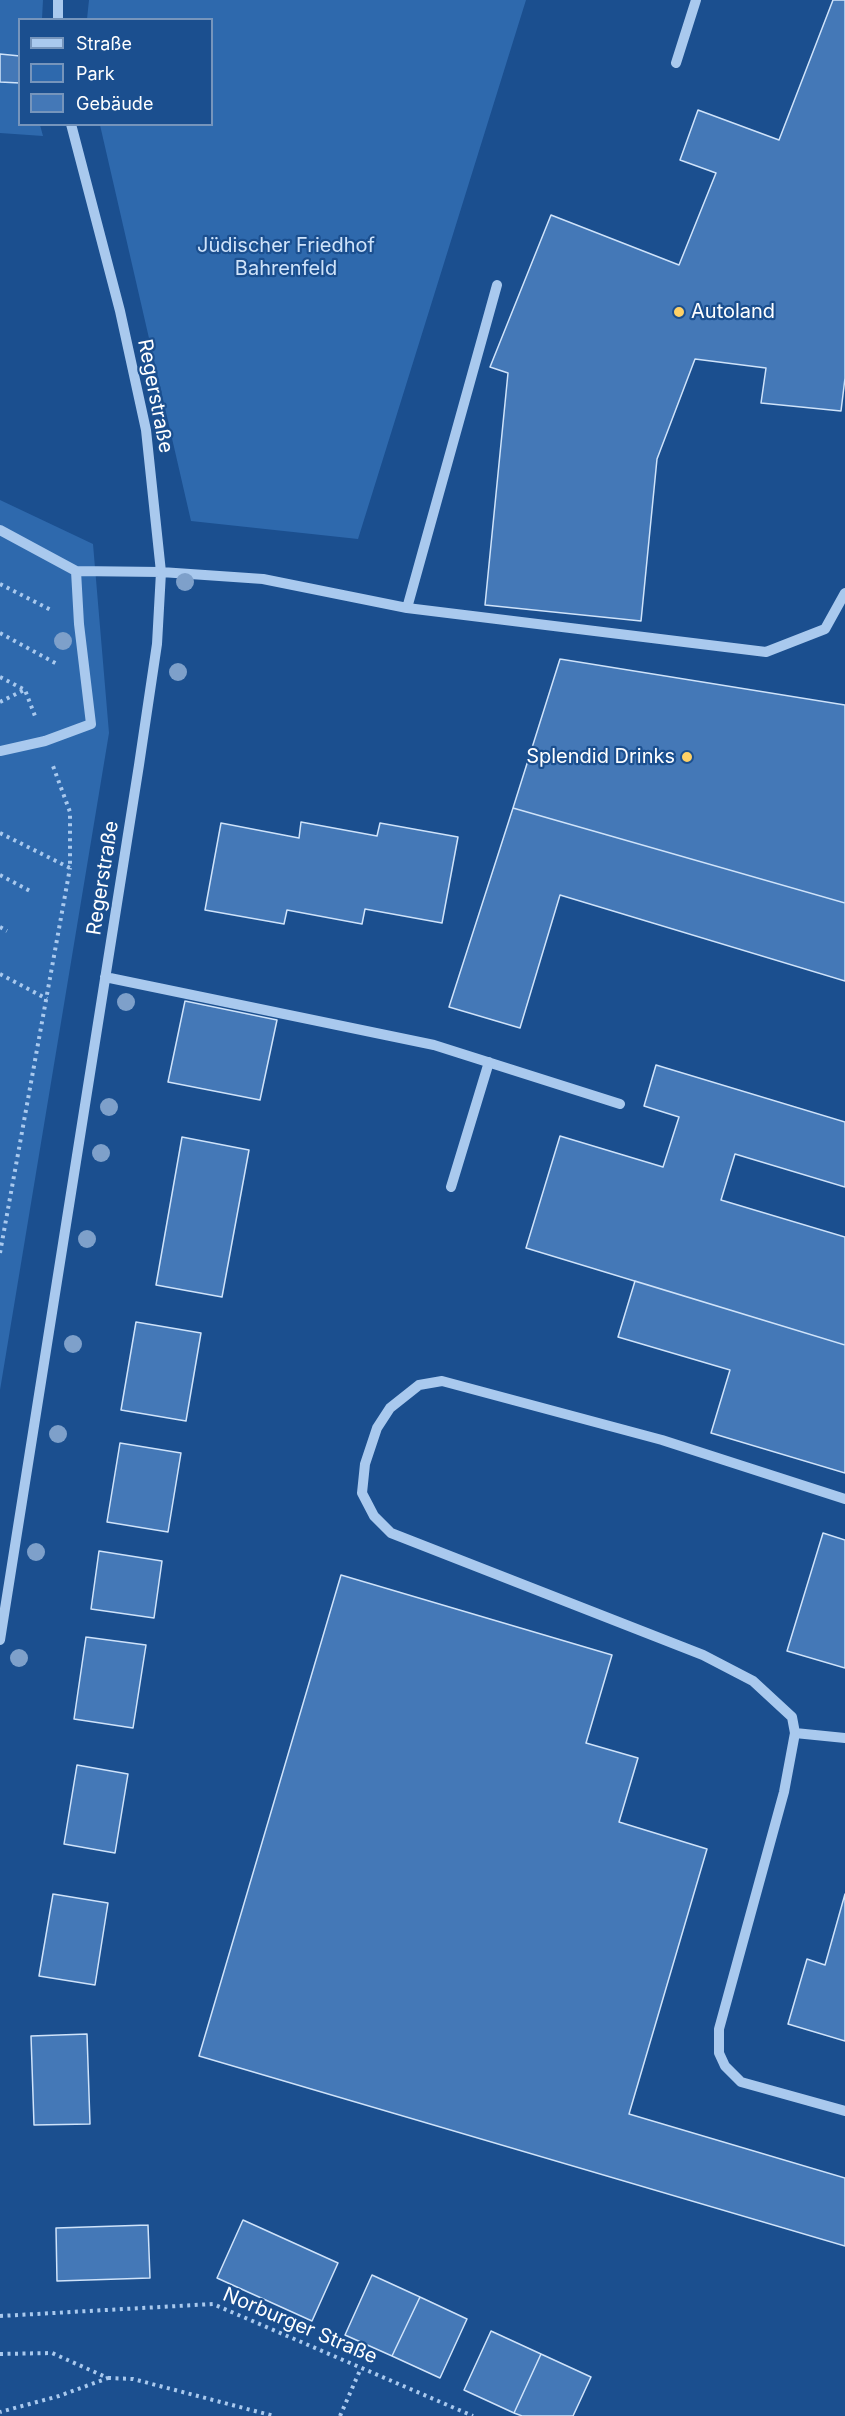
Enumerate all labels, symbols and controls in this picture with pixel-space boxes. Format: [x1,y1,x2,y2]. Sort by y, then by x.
legend [18,18,213,126]
text: Straße [76,33,132,54]
text: Park [76,63,115,84]
text: Gebäude [76,93,153,114]
park label: Jüdischer Friedhof Bahrenfeld [197,234,375,281]
place label: Autoland [691,300,775,324]
marker: Autoland [672,305,686,319]
street label: Regerstraße [132,337,178,455]
place label: Splendid Drinks [526,745,675,769]
marker: Splendid Drinks [680,750,694,764]
street label: Regerstraße [82,819,124,937]
street label: Norburger Straße [219,2283,381,2369]

